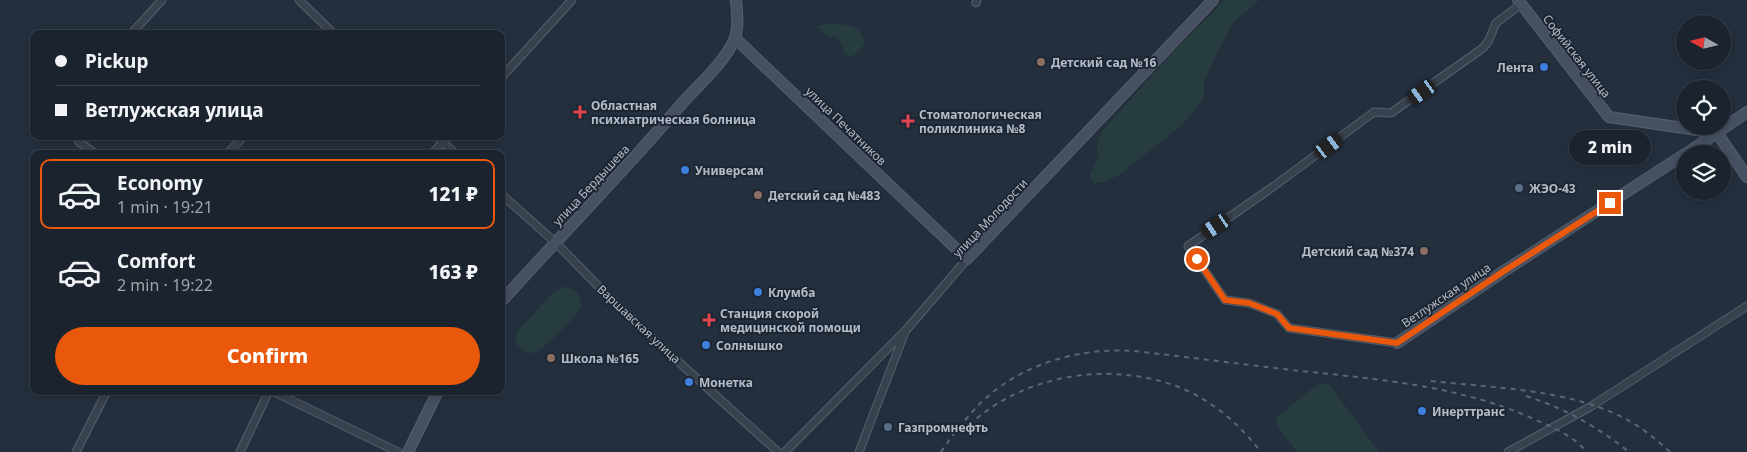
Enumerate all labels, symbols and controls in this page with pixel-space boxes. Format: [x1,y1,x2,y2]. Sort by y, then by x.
street label: Софийская улица [1539,11,1615,101]
north arrow [1676,15,1731,70]
map controls [1676,15,1731,200]
text: Pickup [85,48,148,74]
place label: Детский сад №16 [1051,54,1157,71]
marker: Детский сад №16 [1035,56,1047,68]
place label: Лента [1497,59,1534,76]
marker: Лента [1538,61,1550,73]
car [1405,77,1438,107]
button: locate [1676,80,1731,135]
street label: улица Печатников [802,83,890,169]
text: Ветлужская улица [85,97,264,123]
place label: Областная психиатрическая болница [591,97,756,128]
marker: Областная психиатрическая болница [573,105,587,119]
place label: Стоматологическая поликлиника №8 [919,106,1042,137]
marker: Стоматологическая поликлиника №8 [901,114,915,128]
callout: 2 min [1569,130,1651,166]
car [1312,131,1345,161]
text: 2 min [1588,136,1632,158]
street label: улица Бердышева [549,141,633,229]
button: layers [1676,145,1731,200]
place label: Универсам [695,162,764,179]
marker: Универсам [679,164,691,176]
text: Economy [117,170,203,196]
icon: car [57,172,102,217]
street label: улица Молодости [949,175,1031,261]
place label: ЖЭО-43 [1529,180,1576,197]
text: 121 ₽ [428,181,478,207]
marker: ЖЭО-43 [1513,182,1525,194]
place label: Детский сад №483 [768,187,880,204]
marker: Детский сад №483 [752,189,764,201]
route end [1599,192,1621,214]
text: 1 min · 19:21 [117,196,213,218]
car [1199,211,1232,241]
place label: Детский сад №374 [1302,243,1414,260]
marker: Детский сад №374 [1418,245,1430,257]
text: Comfort [117,248,196,274]
route start [1186,248,1208,270]
icon: car [57,250,102,295]
text: 163 ₽ [428,259,478,285]
street label: Ветлужская улица [1398,259,1494,331]
text: 2 min · 19:22 [117,274,213,296]
street label: Варшавская улица [593,281,685,367]
place label: Клумба [768,284,815,301]
marker: Клумба [752,286,764,298]
place label: Станция скорой медицинской помощи [720,305,861,336]
marker: Станция скорой медицинской помощи [702,313,716,327]
button: Confirm [55,327,480,385]
place label: Солнышко [716,337,783,354]
marker: Солнышко [700,339,712,351]
place label: Школа №165 [561,350,639,367]
marker: Школа №165 [545,352,557,364]
place label: Монетка [699,374,753,391]
marker: Монетка [683,376,695,388]
place label: Инерттранс [1432,403,1505,420]
marker: Инерттранс [1416,405,1428,417]
place label: Газпромнефть [898,419,988,436]
marker: Газпромнефть [882,421,894,433]

